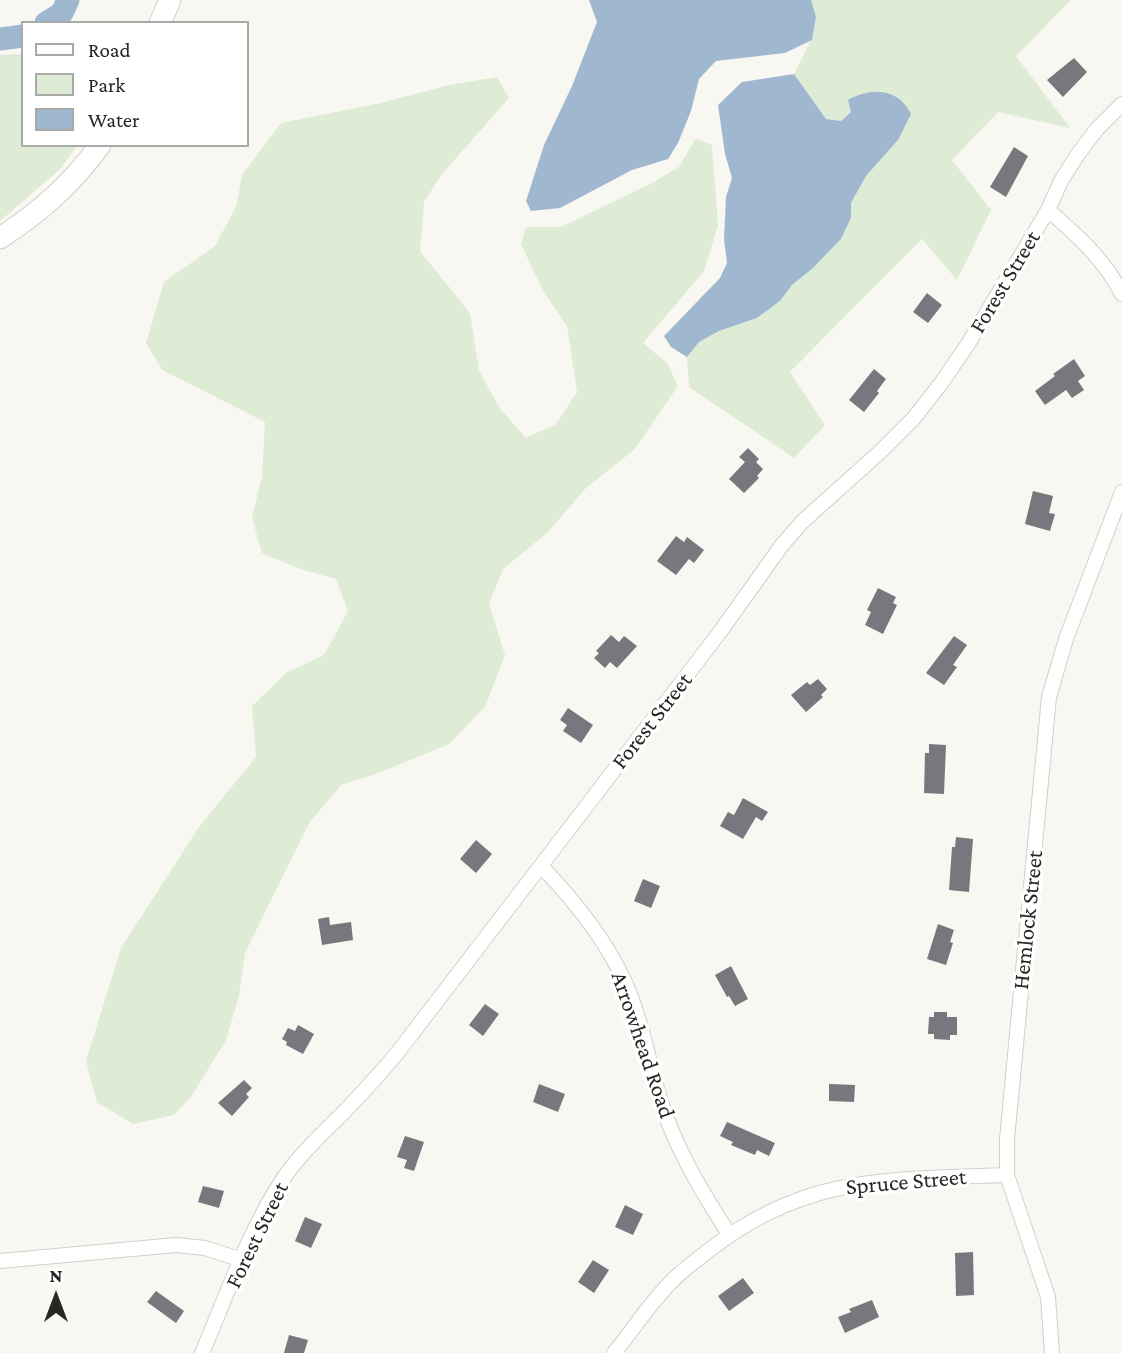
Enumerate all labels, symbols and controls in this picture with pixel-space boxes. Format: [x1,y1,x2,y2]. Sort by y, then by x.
legend [21,21,248,147]
text: Road [88,38,131,62]
text: Park [88,73,125,97]
text: Water [88,108,140,132]
street label: Forest Street [964,226,1046,338]
street label: Forest Street [606,667,698,775]
street label: Hemlock Street [1007,849,1049,991]
street label: Arrowhead Road [605,968,681,1122]
street label: Spruce Street [845,1163,967,1201]
street label: Forest Street [219,1177,295,1293]
north arrow [21,1262,91,1332]
text: N [50,1265,62,1286]

